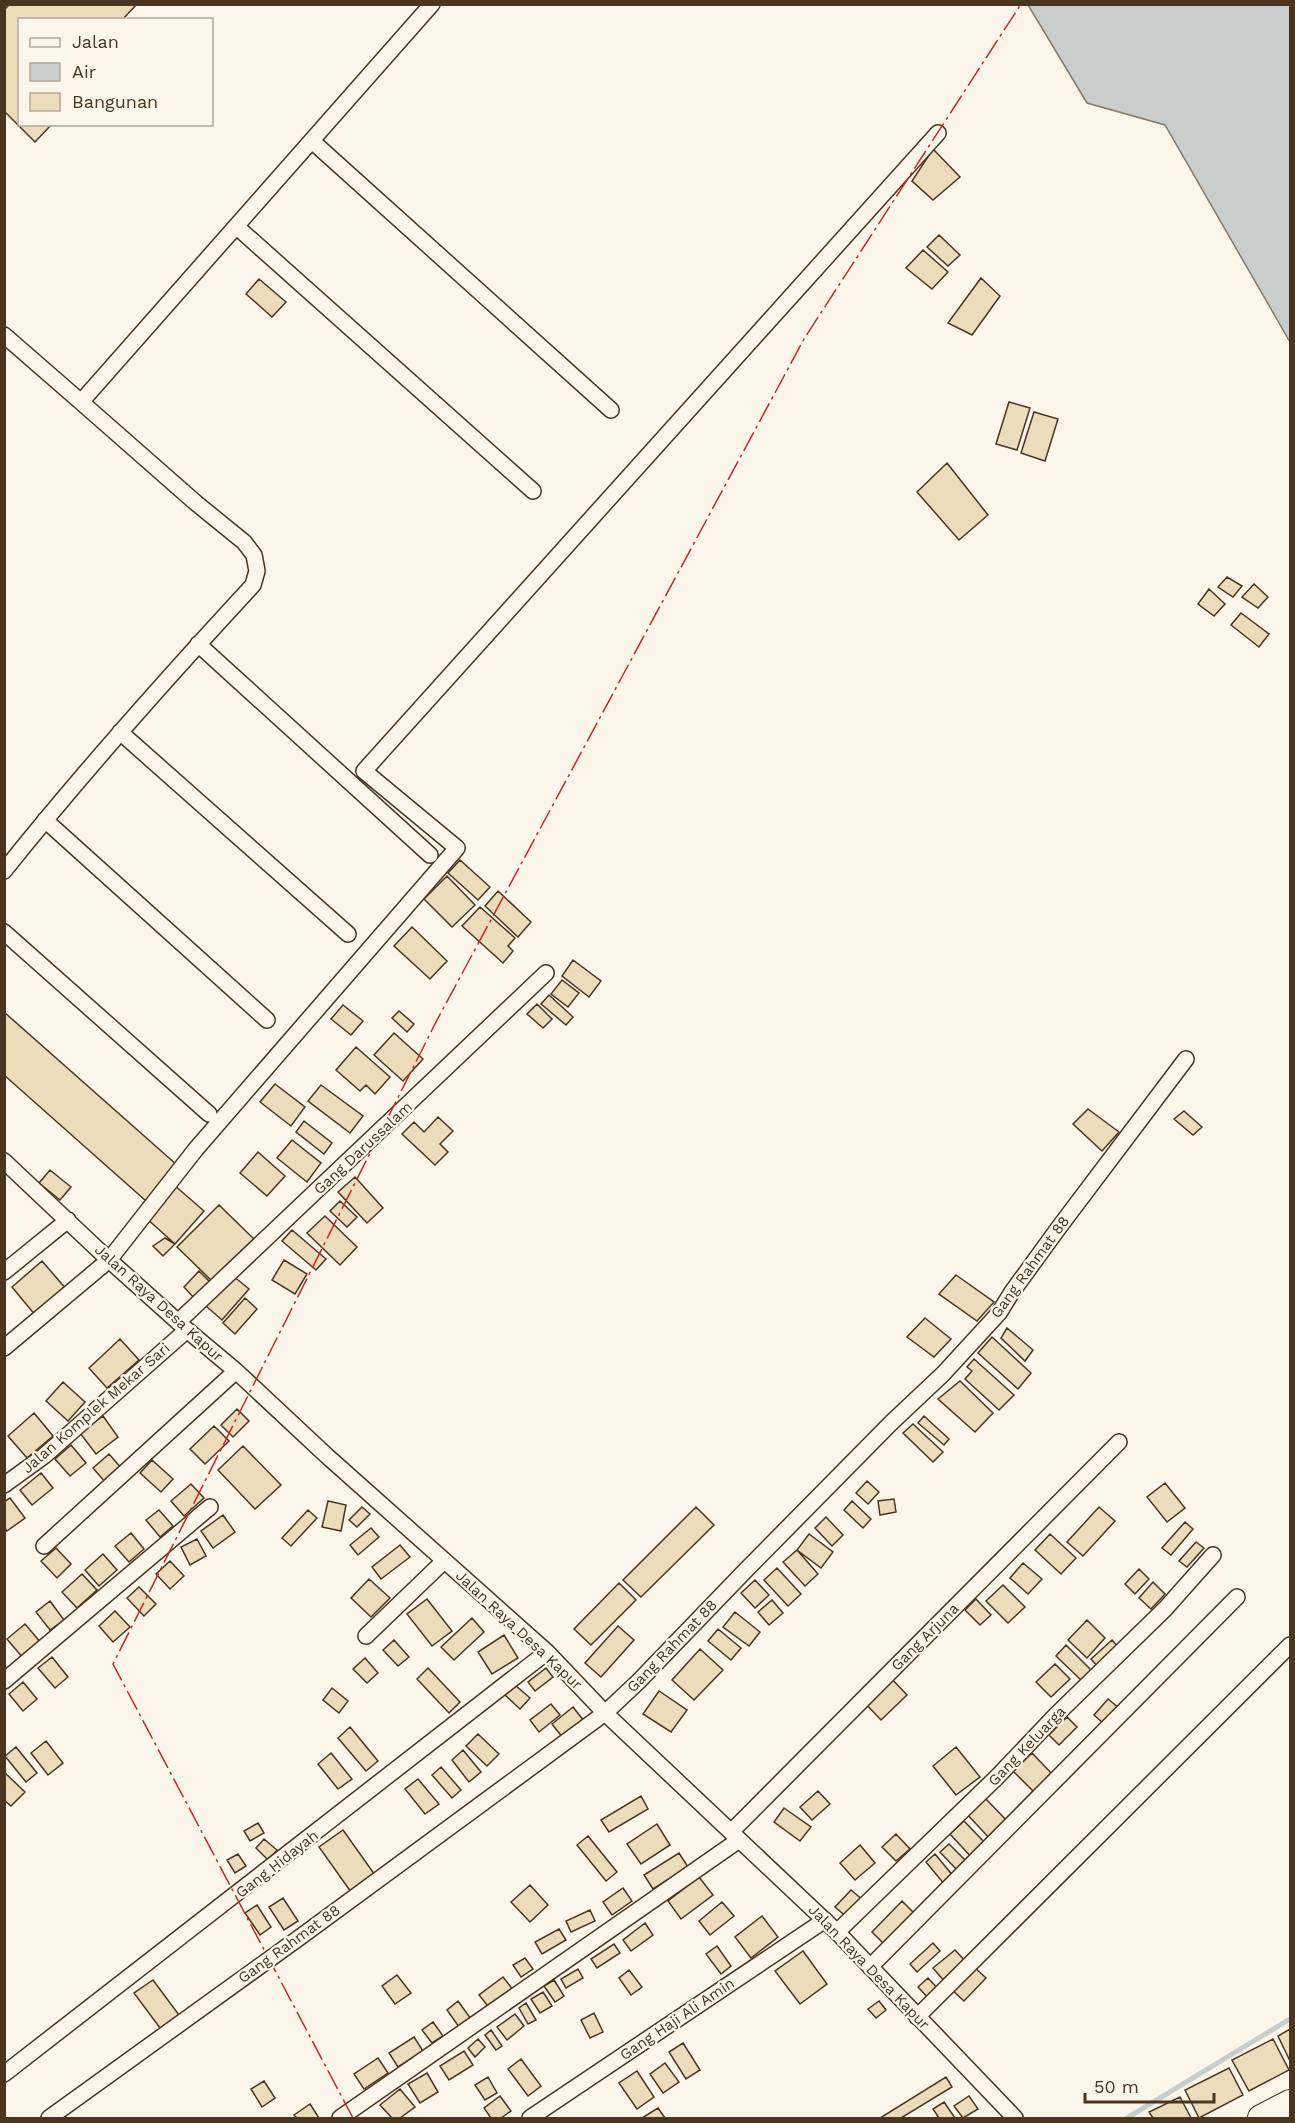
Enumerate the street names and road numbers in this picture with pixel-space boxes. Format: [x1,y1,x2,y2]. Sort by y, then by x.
street label: Gang Darussalam [310,1098,416,1198]
street label: Gang Rahmat 88 [987,1212,1073,1322]
street label: Jalan Raya Desa Kapur [91,1241,227,1365]
street label: Jalan Komplek Mekar Sari [18,1339,174,1477]
street label: Jalan Raya Desa Kapur [452,1567,586,1693]
street label: Gang Rahmat 88 [623,1596,721,1696]
street label: Gang Arjuna [887,1599,963,1675]
street label: Gang Keluarga [984,1702,1070,1790]
street label: Gang Hidayah [232,1826,322,1902]
street label: Gang Rahmat 88 [234,1901,344,1987]
street label: Jalan Raya Desa Kapur [805,1901,933,2033]
street label: Gang Haji Ali Amin [616,1974,738,2064]

